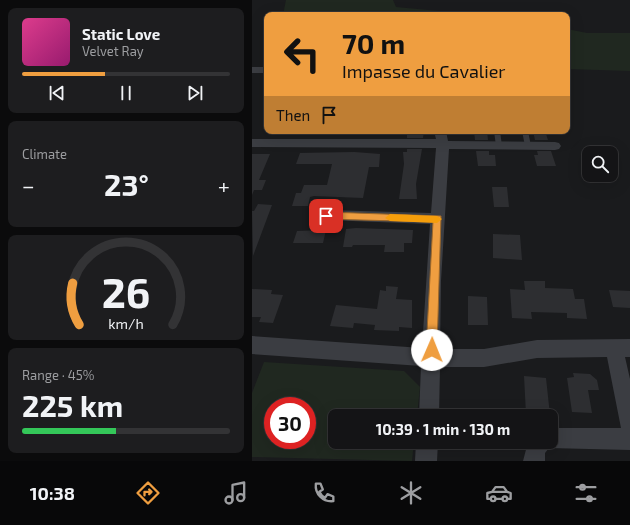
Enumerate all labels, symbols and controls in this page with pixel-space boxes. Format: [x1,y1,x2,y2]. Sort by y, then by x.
text: Static Love [82,25,160,43]
text: 70 m [342,26,405,60]
icon: left [276,28,328,80]
text: Velvet Ray [82,43,144,59]
text: Impasse du Cavalier [342,60,506,82]
icon: previous [46,82,68,104]
icon: pause [115,82,137,104]
icon: next [184,82,206,104]
icon: arrive [318,104,340,126]
text: Then [276,106,310,124]
text: Climate [22,146,67,162]
map controls [582,146,618,182]
button: search [582,146,618,182]
text: 23° [104,166,149,202]
text: − [22,172,35,198]
text: + [218,172,230,198]
pin [309,199,343,233]
icon: arrive [315,205,337,227]
text: 26 [102,266,150,316]
text: km/h [108,315,144,332]
position arrow [411,329,453,371]
text: Range · 45% [22,367,94,383]
text: 225 km [22,387,123,423]
speed limit sign: 30 [264,397,316,449]
text: 10:39 · 1 min · 130 m [376,420,510,438]
icon: directions [134,479,162,507]
icon: music [222,479,250,507]
icon: phone [310,479,338,507]
icon: climate [397,479,425,507]
icon: car [485,479,513,507]
icon: filters [572,479,600,507]
text: 10:38 [30,482,75,504]

